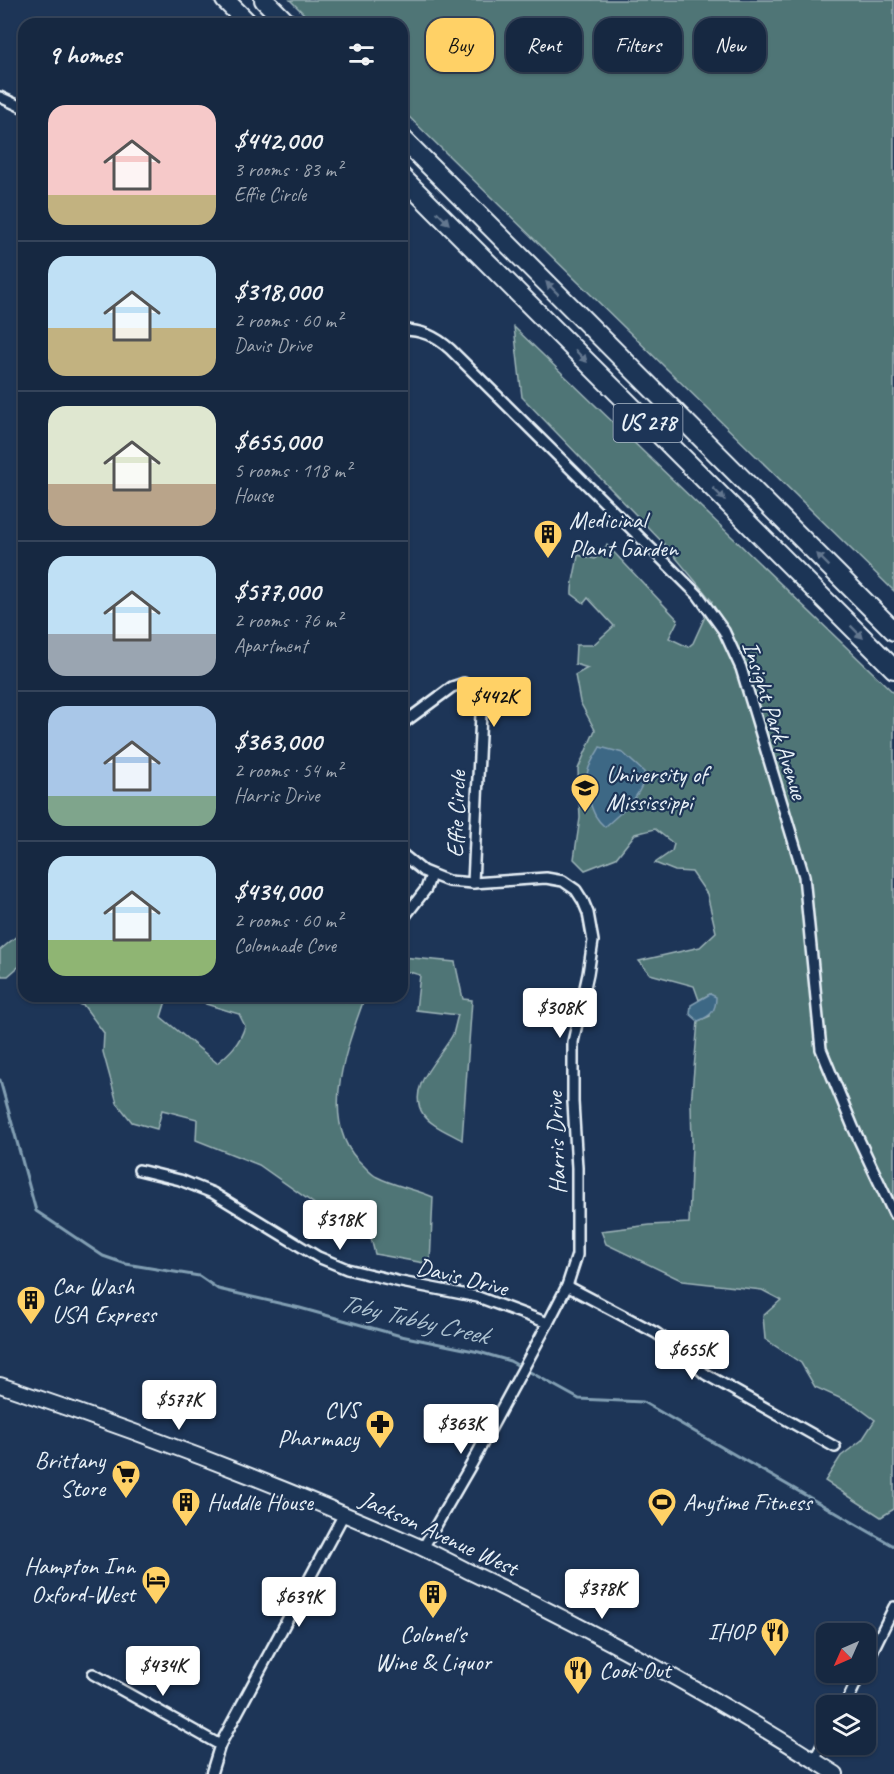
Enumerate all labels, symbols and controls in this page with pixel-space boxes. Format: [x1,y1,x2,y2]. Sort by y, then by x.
chip: Buy [426,18,494,72]
chip: Rent [506,18,582,72]
chip: Filters [594,18,682,72]
chip: New [694,18,766,72]
text: 9 homes [48,38,121,71]
icon: filters [345,38,378,71]
text: $442,000 [234,124,321,157]
icon: home [96,129,168,201]
text: 3 rooms · 83 m² [234,157,342,182]
text: Effie Circle [234,182,306,207]
one-way arrow [436,210,450,224]
text: $318,000 [234,275,321,308]
icon: home [96,280,168,352]
one-way arrow [544,281,559,295]
text: 2 rooms · 60 m² [234,308,342,333]
text: Davis Drive [234,333,312,358]
one-way arrow [574,348,588,362]
road number: US 278 [614,404,682,442]
text: $655,000 [234,425,321,458]
icon: home [96,430,168,502]
text: 5 rooms · 118 m² [234,458,351,483]
text: House [234,483,273,508]
one-way arrow [712,486,726,500]
place label: Medicinal Plant Garden [569,505,679,563]
building icon: Medicinal Plant Garden [532,518,564,560]
one-way arrow [816,552,830,567]
text: $577,000 [234,575,320,608]
icon: home [96,580,168,652]
text: 2 rooms · 76 m² [234,608,342,633]
one-way arrow [849,624,863,638]
text: Apartment [234,633,307,658]
street label: Insight Park Avenue [735,637,815,805]
pin: $442K [452,677,536,728]
text: $442K [471,684,517,709]
text: $363,000 [234,725,322,758]
icon: home [96,730,168,802]
text: 2 rooms · 54 m² [234,758,342,783]
place label: University of Mississippi [606,759,712,817]
street label: Effie Circle [439,768,473,858]
school or university icon: University of Mississippi [569,772,601,814]
text: Harris Drive [234,783,320,808]
text: $434,000 [234,875,321,908]
icon: home [96,880,168,952]
text: 2 rooms · 60 m² [234,908,342,933]
text: Colonnade Cove [234,933,336,958]
pin: $308K [518,988,602,1039]
text: $308K [537,995,583,1020]
street label: Harris Drive [539,1089,573,1195]
pin: $318K [298,1200,382,1251]
text: $318K [317,1207,363,1232]
street label: Davis Drive [413,1251,513,1303]
place label: Car Wash USA Express [52,1271,158,1329]
building icon: Car Wash USA Express [15,1284,47,1326]
water label: Toby Tubby Creek [337,1286,495,1353]
pin: $655K [650,1330,734,1381]
text: $655K [669,1337,715,1362]
pin: $577K [137,1380,221,1431]
text: $577K [156,1387,202,1412]
place label: CVS Pharmacy [278,1395,362,1453]
pin: $363K [419,1404,503,1455]
pharmacy icon: CVS Pharmacy [364,1408,396,1450]
text: $363K [438,1411,484,1436]
place label: Brittany Store [35,1445,107,1503]
supermarket icon: Brittany Store [110,1458,142,1500]
street label: Jackson Avenue West [355,1483,524,1583]
building icon: Huddle House [170,1486,202,1528]
sports icon: Anytime Fitness [646,1486,678,1528]
place label: Huddle House [207,1487,315,1517]
place label: Anytime Fitness [683,1487,813,1517]
place label: Hampton Inn Oxford-West [24,1551,137,1609]
hotel icon: Hampton Inn Oxford-West [140,1564,172,1606]
pin: $378K [560,1569,644,1620]
text: $378K [579,1576,625,1601]
pin: $639K [257,1577,341,1628]
building icon: Colonel's Wine & Liquor [417,1578,449,1620]
text: $639K [276,1584,322,1609]
restaurant icon: IHOP [759,1616,791,1658]
place label: IHOP [708,1617,757,1647]
place label: Colonel's Wine & Liquor [375,1619,493,1677]
north arrow [816,1623,876,1683]
map controls [816,1623,876,1755]
pin: $434K [121,1646,205,1697]
text: $434K [140,1653,186,1678]
restaurant icon: Cook Out [562,1654,594,1696]
place label: Cook Out [599,1655,673,1685]
button: layers [816,1695,876,1755]

